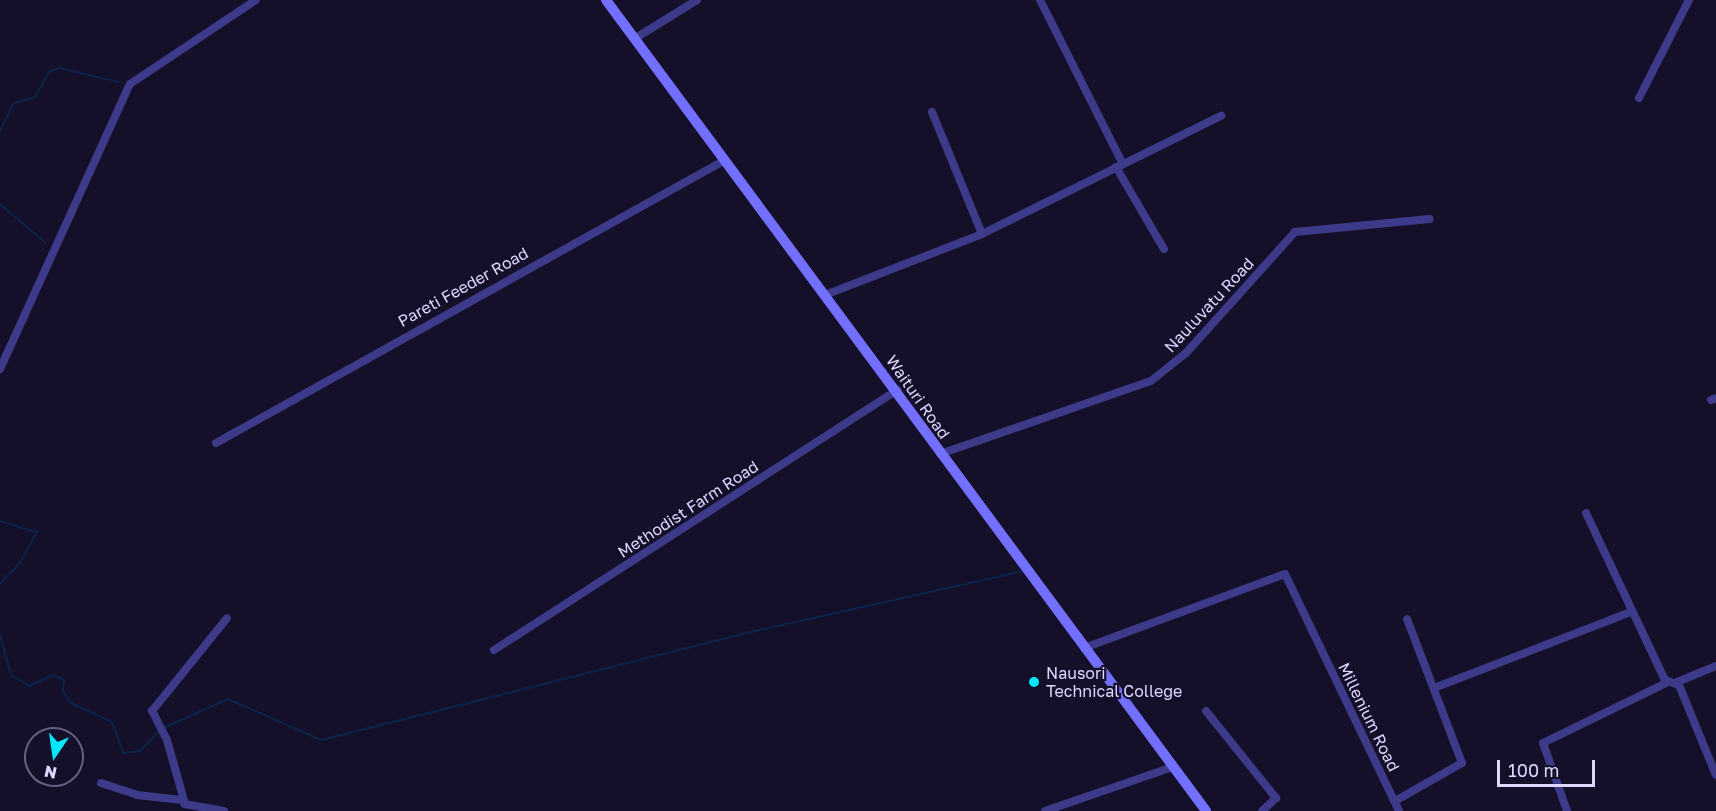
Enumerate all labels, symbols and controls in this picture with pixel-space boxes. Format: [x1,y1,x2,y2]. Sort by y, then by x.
street label: Pareti Feeder Road [395,243,531,331]
street label: Nauluvatu Road [1160,254,1258,356]
street label: Waituri Road [882,351,954,443]
street label: Methodist Farm Road [614,456,762,562]
street label: Millenium Road [1334,660,1404,774]
place label: Nausori Technical College [1046,663,1182,701]
marker: Nausori Technical College [1027,675,1041,689]
north arrow [24,727,84,787]
scale bar [1500,748,1598,786]
text: 100 m [1508,759,1559,781]
text: N [42,761,59,784]

